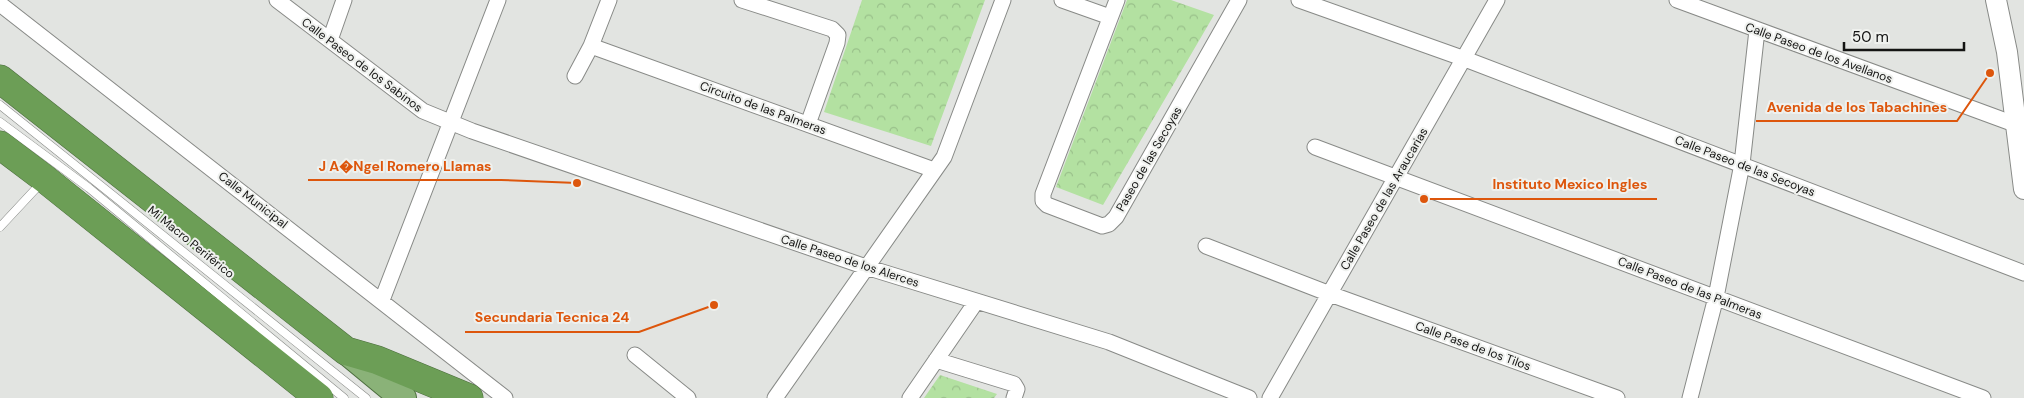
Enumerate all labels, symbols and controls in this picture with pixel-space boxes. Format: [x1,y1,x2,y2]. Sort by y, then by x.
street label: Calle Paseo de los Sabinos [298,14,426,116]
street label: Calle Paseo de los Avellanos [1743,19,1895,87]
scale bar [1844,20,1964,52]
text: 50 m [1852,27,1889,47]
street label: Circuito de las Palmeras [698,78,828,138]
callout: Avenida de los Tabachines [1756,92,1957,121]
text: Avenida de los Tabachines [1767,98,1947,116]
street label: Paseo de las Secoyas [1112,104,1186,214]
street label: Calle Paseo de las Araucarias [1337,125,1431,273]
street label: Calle Paseo de las Secoyas [1673,132,1817,200]
callout: J A�Ngel Romero Llamas [308,151,501,180]
text: J A�Ngel Romero Llamas [318,157,492,175]
street label: Calle Municipal [215,168,291,232]
callout: Instituto Mexico Ingles [1482,170,1657,199]
text: Instituto Mexico Ingles [1493,175,1647,193]
street label: Mi Macro Periférico [144,202,238,282]
street label: Calle Paseo de los Alerces [779,231,921,291]
street label: Calle Paseo de las Palmeras [1616,253,1764,323]
callout: Secundaria Tecnica 24 [465,303,639,332]
text: Secundaria Tecnica 24 [475,308,629,326]
street label: Calle Pase de los Tilos [1413,318,1533,374]

